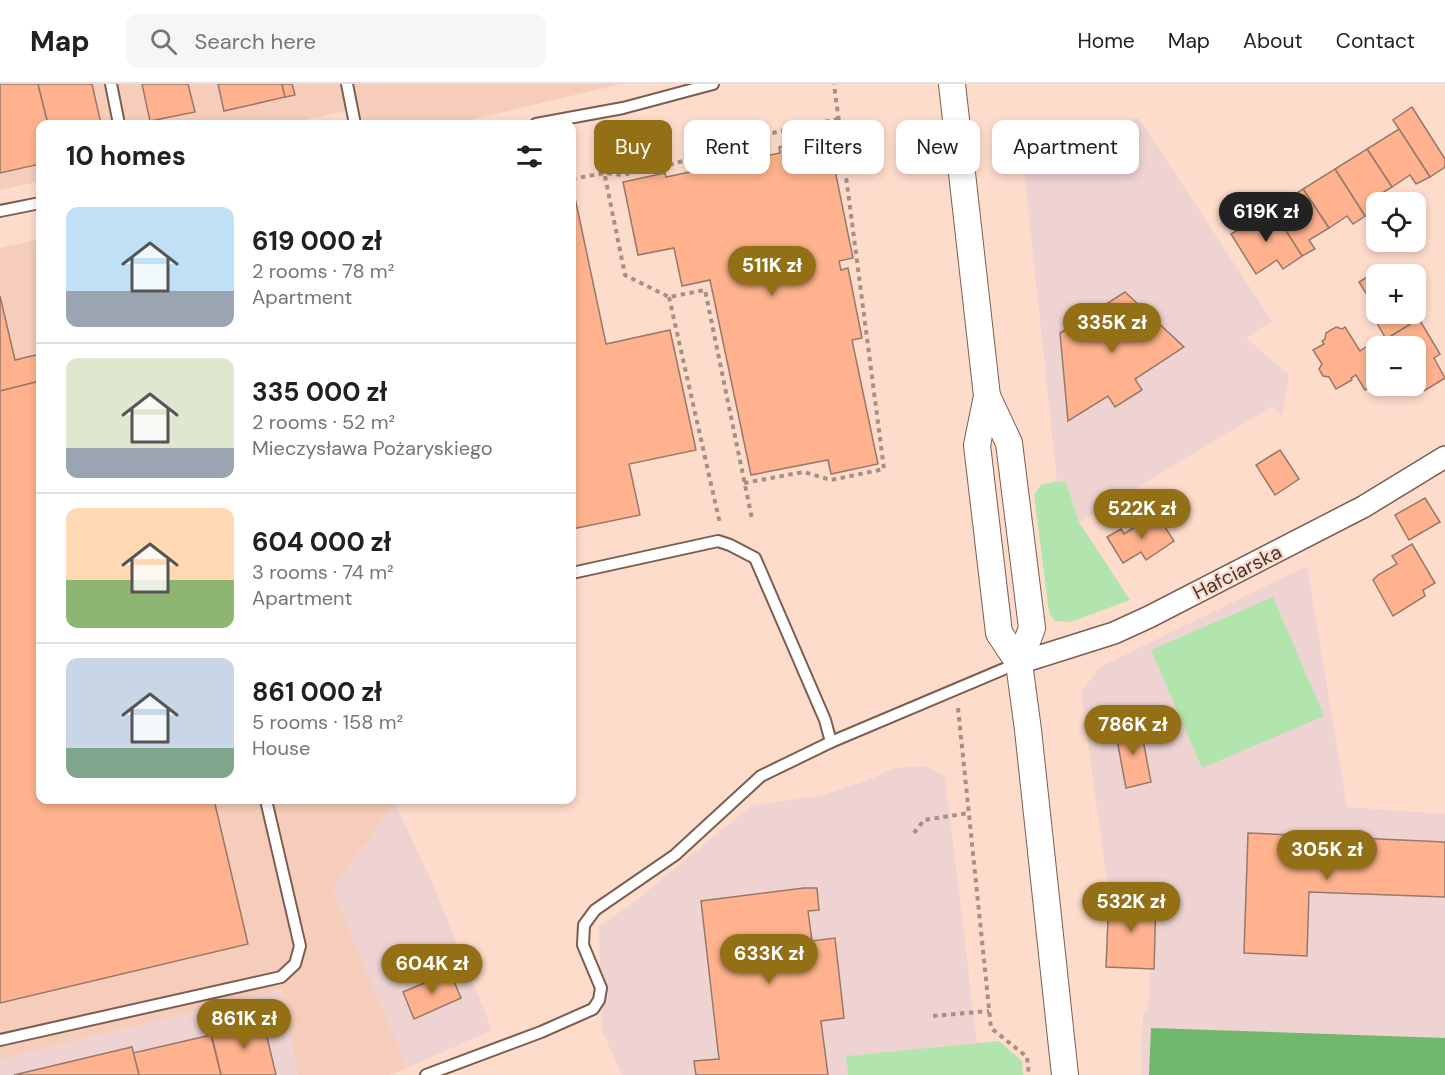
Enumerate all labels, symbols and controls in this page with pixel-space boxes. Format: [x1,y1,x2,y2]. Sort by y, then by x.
search box [126,14,546,68]
text: Map [30,23,90,60]
icon: search [147,25,180,58]
text: Search here [195,27,316,56]
text: Home [1077,27,1135,55]
text: Map [1168,27,1210,55]
text: About [1243,27,1303,55]
text: Contact [1336,27,1415,55]
chip: Buy [594,120,672,174]
chip: Rent [684,120,770,174]
chip: Filters [782,120,884,174]
chip: New [896,120,980,174]
chip: Apartment [992,120,1139,174]
text: 10 homes [66,139,186,173]
icon: filters [513,140,546,173]
pin: 619K zł [1211,192,1321,243]
map controls [1366,192,1426,396]
button: locate [1366,192,1426,252]
text: 619K zł [1233,198,1299,224]
text: 619 000 zł [252,224,382,258]
icon: home [114,231,186,303]
pin: 511K zł [717,246,827,297]
text: 511K zł [742,252,802,278]
text: 2 rooms · 78 m² [252,258,394,284]
button: + [1366,264,1426,324]
text: Apartment [252,284,352,310]
pin: 335K zł [1057,303,1167,354]
text: 335K zł [1077,309,1147,335]
button: − [1366,336,1426,396]
text: 335 000 zł [252,375,387,409]
icon: home [114,382,186,454]
text: 2 rooms · 52 m² [252,409,395,435]
text: Mieczysława Pożaryskiego [252,435,493,461]
pin: 522K zł [1087,489,1197,540]
text: 522K zł [1108,495,1176,521]
text: 604 000 zł [252,525,391,559]
icon: home [114,532,186,604]
street label: Hafciarska [1188,539,1286,605]
text: 3 rooms · 74 m² [252,559,394,585]
text: Apartment [252,585,352,611]
text: 861 000 zł [252,675,382,709]
icon: home [114,682,186,754]
pin: 786K zł [1078,705,1188,756]
text: 5 rooms · 158 m² [252,709,403,735]
text: 786K zł [1098,711,1168,737]
text: House [252,735,310,761]
pin: 305K zł [1272,830,1382,881]
text: 305K zł [1291,836,1363,862]
pin: 532K zł [1076,882,1186,933]
text: 532K zł [1096,888,1166,914]
pin: 633K zł [714,934,824,985]
text: 633K zł [734,940,804,966]
pin: 604K zł [377,944,487,995]
text: 604K zł [395,950,469,976]
pin: 861K zł [189,999,299,1050]
text: 861K zł [211,1005,277,1031]

